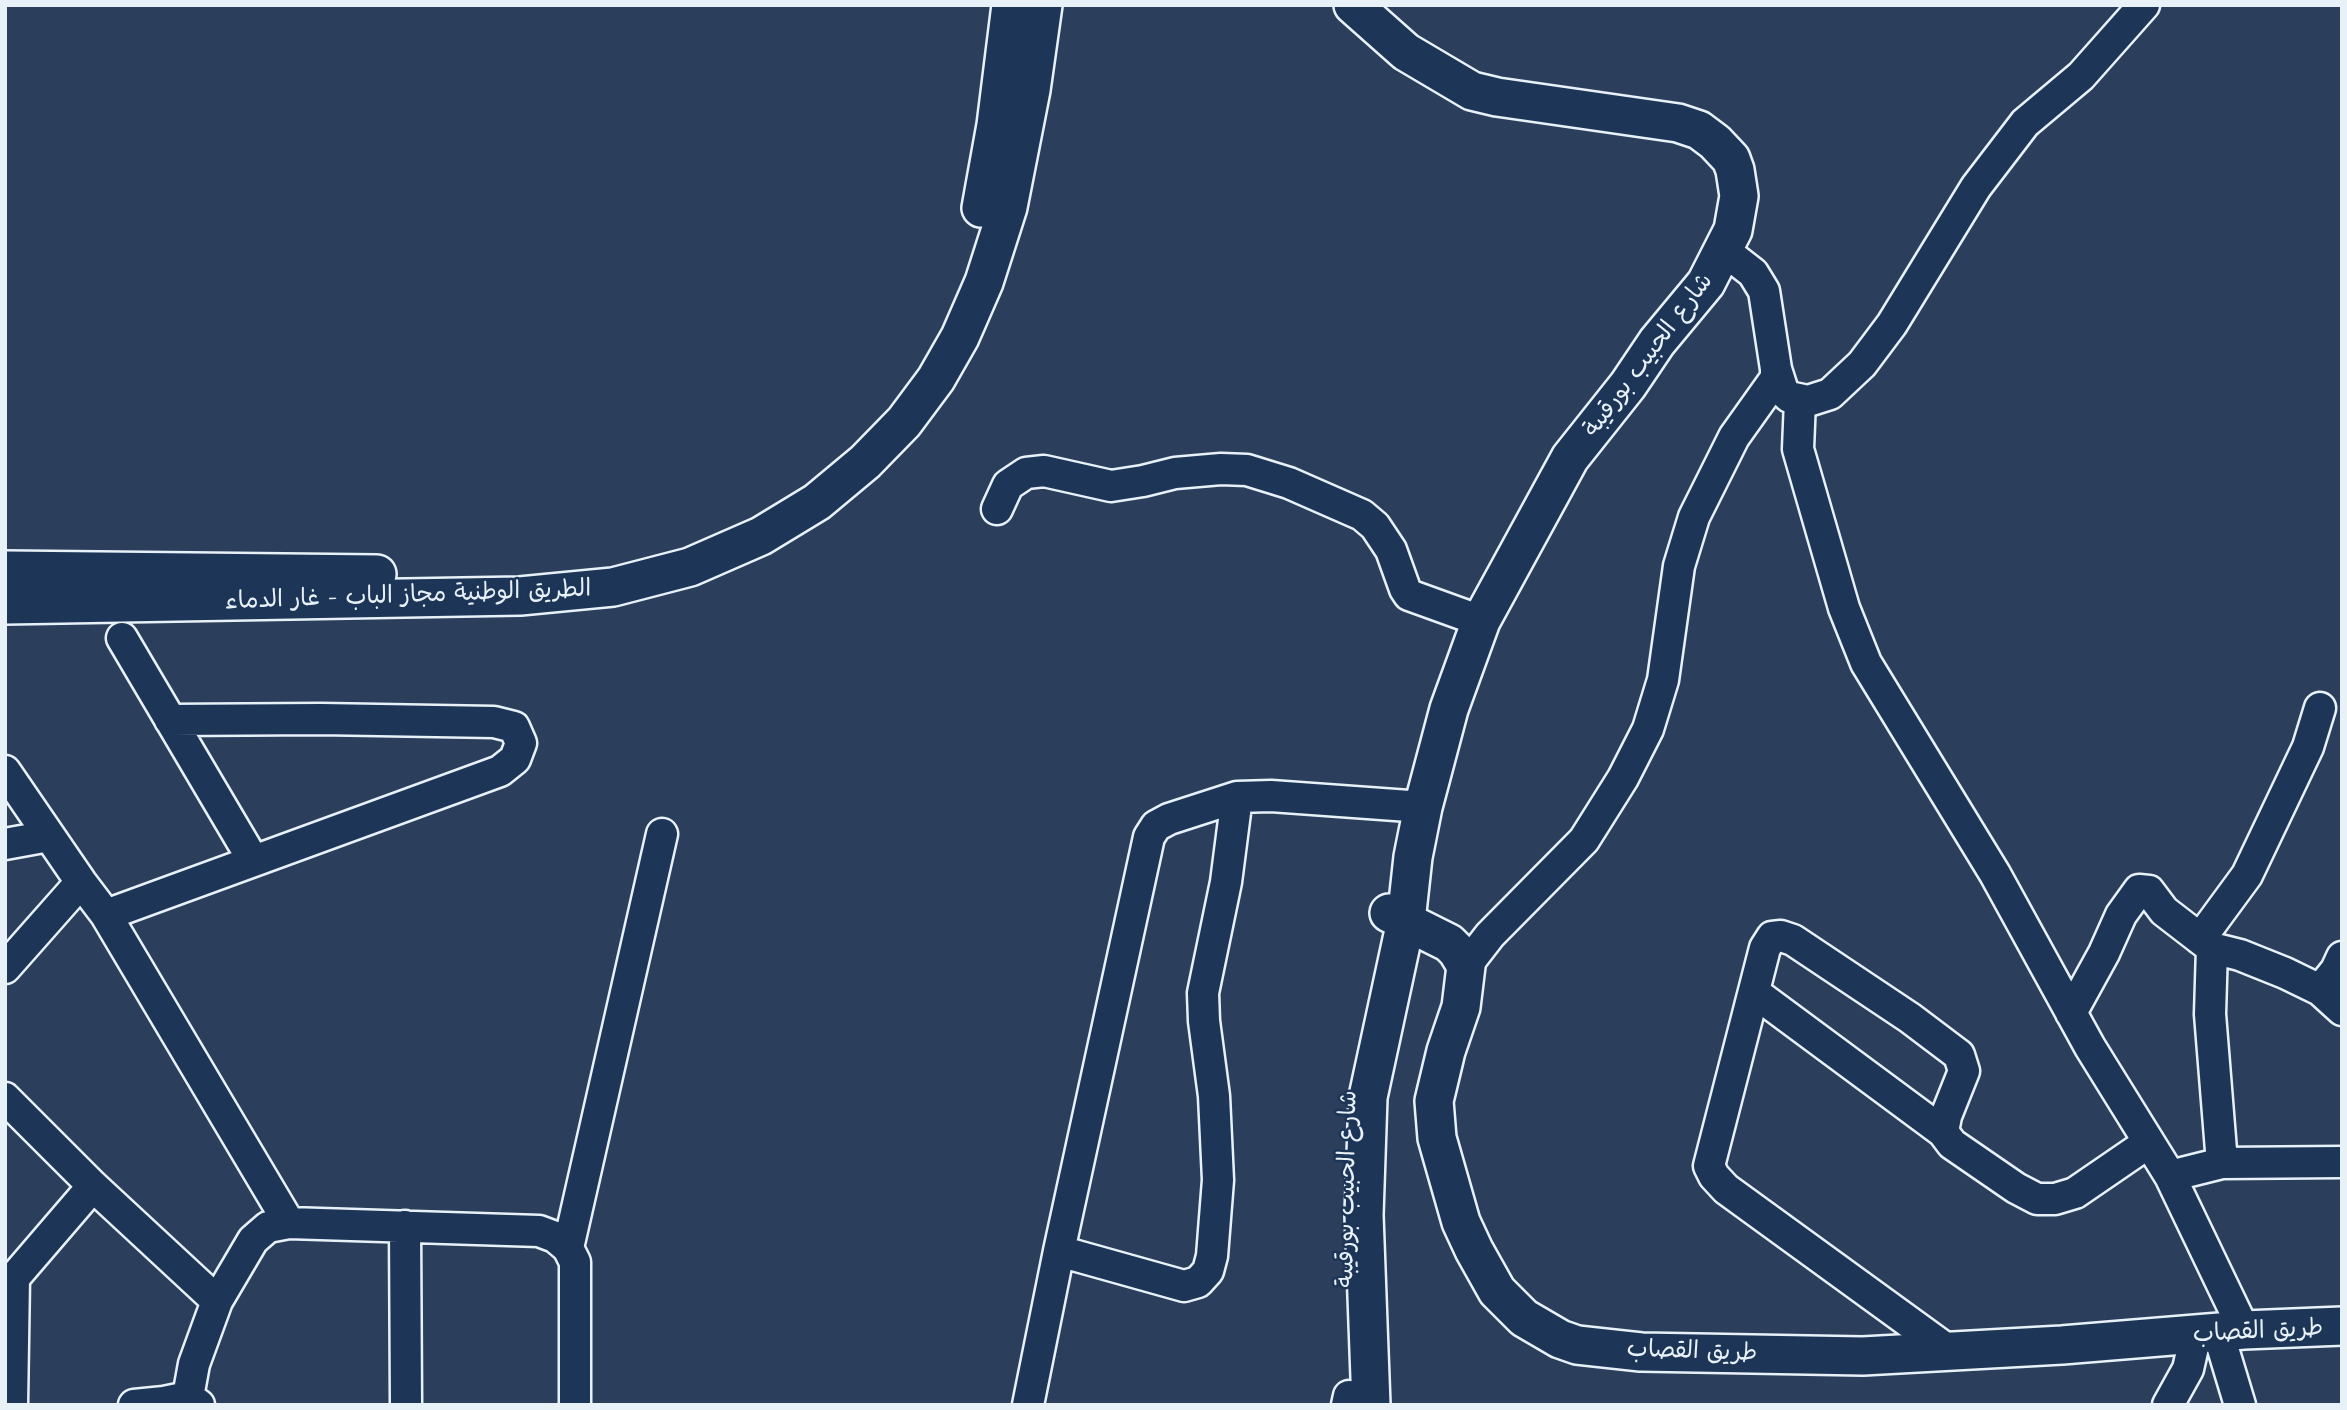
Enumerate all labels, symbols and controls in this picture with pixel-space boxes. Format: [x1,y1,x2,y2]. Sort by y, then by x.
street label: شارع الحبيب بورقيبة [1577,268,1719,442]
street label: الطريق الوطنية مجاز الباب - غار الدماء [224,574,592,616]
street label: شارع الحبيب بورقيبة [1331,1090,1363,1288]
street label: طريق القصاب [2192,1313,2324,1349]
street label: طريق القصاب [1626,1334,1758,1368]

